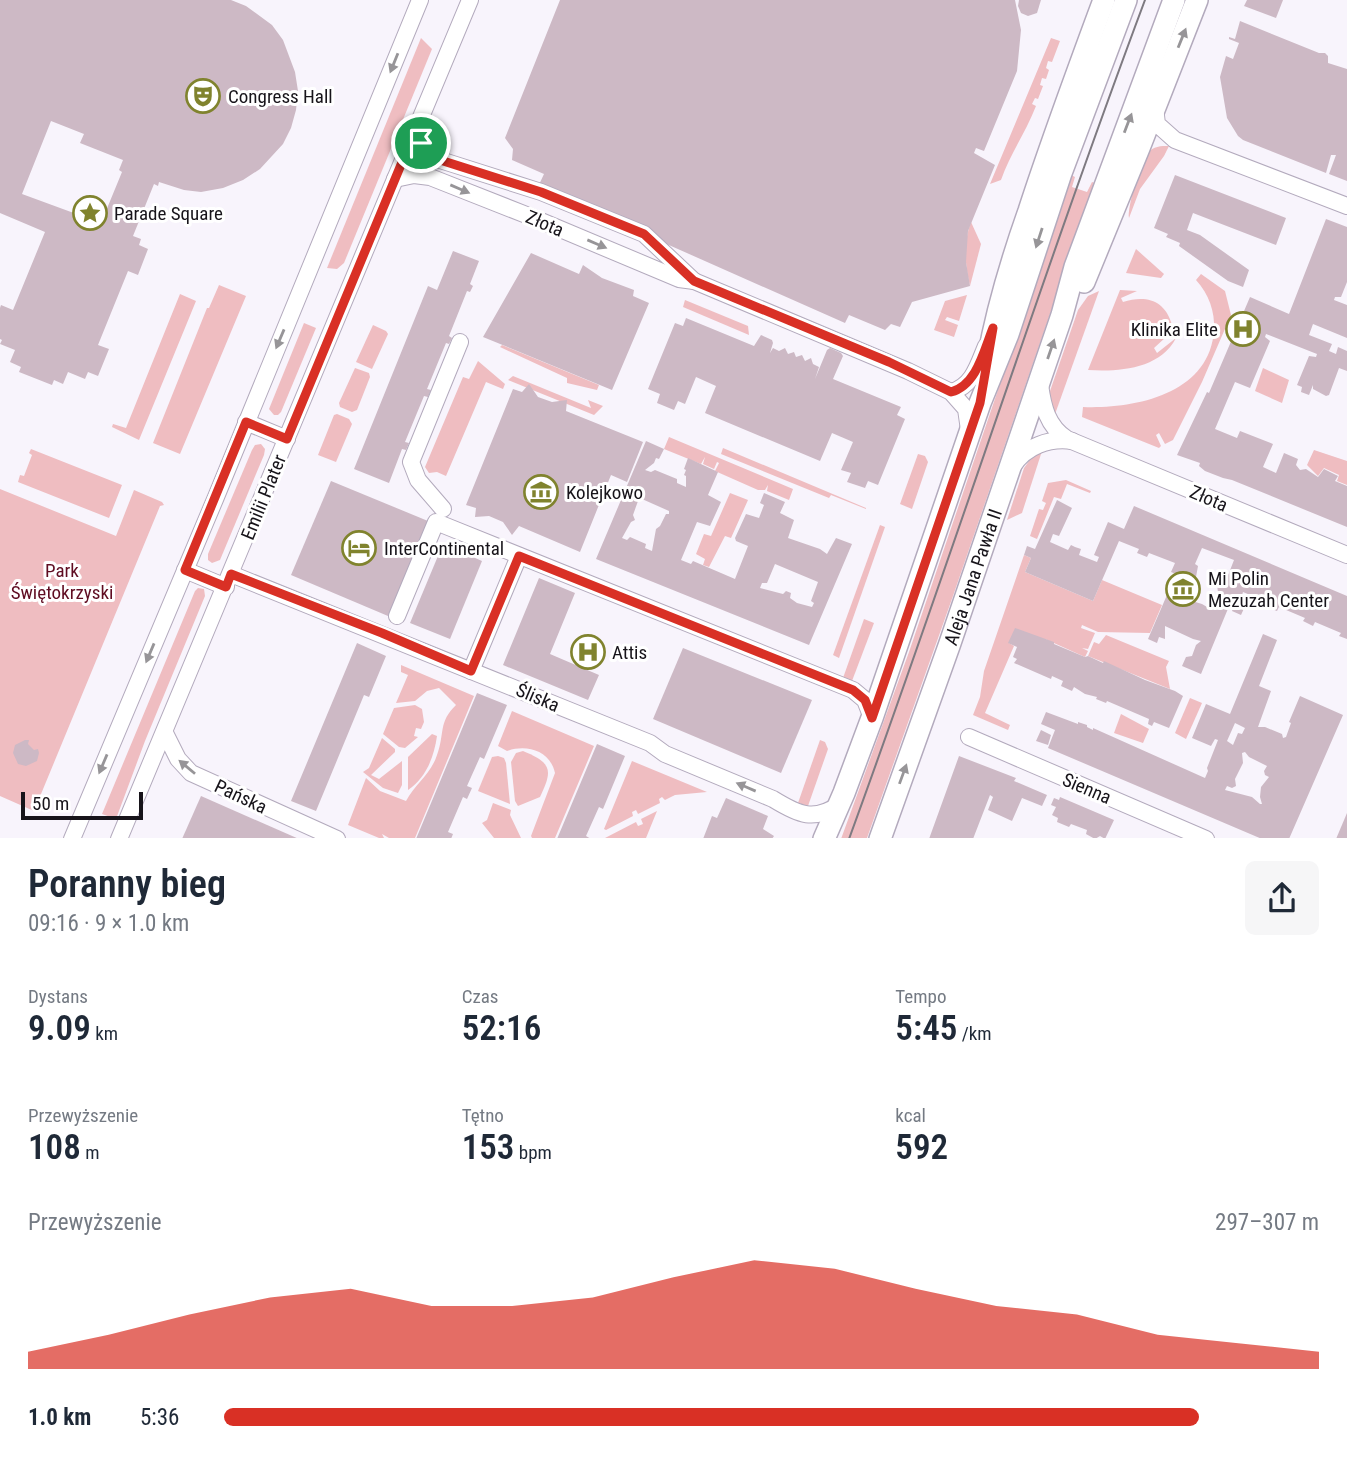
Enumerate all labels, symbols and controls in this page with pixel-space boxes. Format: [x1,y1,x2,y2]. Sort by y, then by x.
one-way arrow [1176,28,1187,49]
one-way arrow [388,53,400,73]
theatre icon: Congress Hall [184,77,222,115]
place label: Congress Hall [228,85,333,108]
one-way arrow [1123,112,1134,133]
pin [391,113,451,173]
icon: arrive [402,124,440,162]
one-way arrow [450,184,471,195]
place icon: Parade Square [71,194,109,232]
place label: Parade Square [114,202,223,225]
street label: Złota [522,205,567,242]
one-way arrow [1034,228,1044,249]
one-way arrow [586,239,607,250]
hospital icon: Klinika Elite [1224,310,1262,348]
place label: Klinika Elite [1131,318,1218,341]
one-way arrow [274,329,285,350]
one-way arrow [1046,338,1057,359]
street label: Emilii Plater [236,451,291,543]
museum icon: Kolejkowo [522,473,560,511]
street label: Złota [1186,480,1231,517]
place label: Kolejkowo [566,481,643,504]
street label: Aleja Jana Pawła II [939,506,1007,648]
hotel icon: InterContinental [340,529,378,567]
place label: InterContinental [384,537,504,560]
park label: Park Świętokrzyski [11,559,113,604]
place label: Mi Polin Mezuzah Center [1208,567,1329,612]
museum icon: Mi Polin Mezuzah Center [1164,570,1202,608]
hospital icon: Attis [569,633,607,671]
place label: Attis [612,641,647,664]
one-way arrow [144,642,155,663]
street label: Śliska [513,678,563,717]
one-way arrow [97,754,109,774]
one-way arrow [179,760,197,775]
one-way arrow [898,764,909,785]
street label: Sienna [1059,768,1115,809]
street label: Pańska [211,774,271,819]
one-way arrow [735,782,756,793]
scale bar [21,790,144,821]
text: 50 m [32,792,69,815]
button: share [1245,861,1319,935]
text: Poranny bieg [28,862,226,906]
text: 09:16 · 9 × 1.0 km [28,910,189,937]
text: Dystans [28,985,88,1008]
text: Czas [462,985,499,1008]
text: Tempo [895,985,946,1008]
text: 9.09 [28,1008,91,1049]
text: 52:16 [462,1008,541,1049]
text: 5:45 [895,1008,957,1049]
text: km [91,1022,118,1045]
text: /km [957,1022,992,1045]
text: Przewyższenie [28,1104,138,1127]
text: Tętno [462,1104,504,1127]
text: kcal [895,1104,926,1127]
text: 108 [28,1127,81,1168]
text: 153 [462,1127,514,1168]
text: 592 [895,1127,948,1168]
text: m [81,1141,99,1164]
text: bpm [514,1141,552,1164]
text: Przewyższenie [28,1209,161,1236]
text: 297–307 m [1215,1209,1319,1236]
text: 1.0 km [28,1404,91,1431]
text: 5:36 [140,1404,179,1431]

